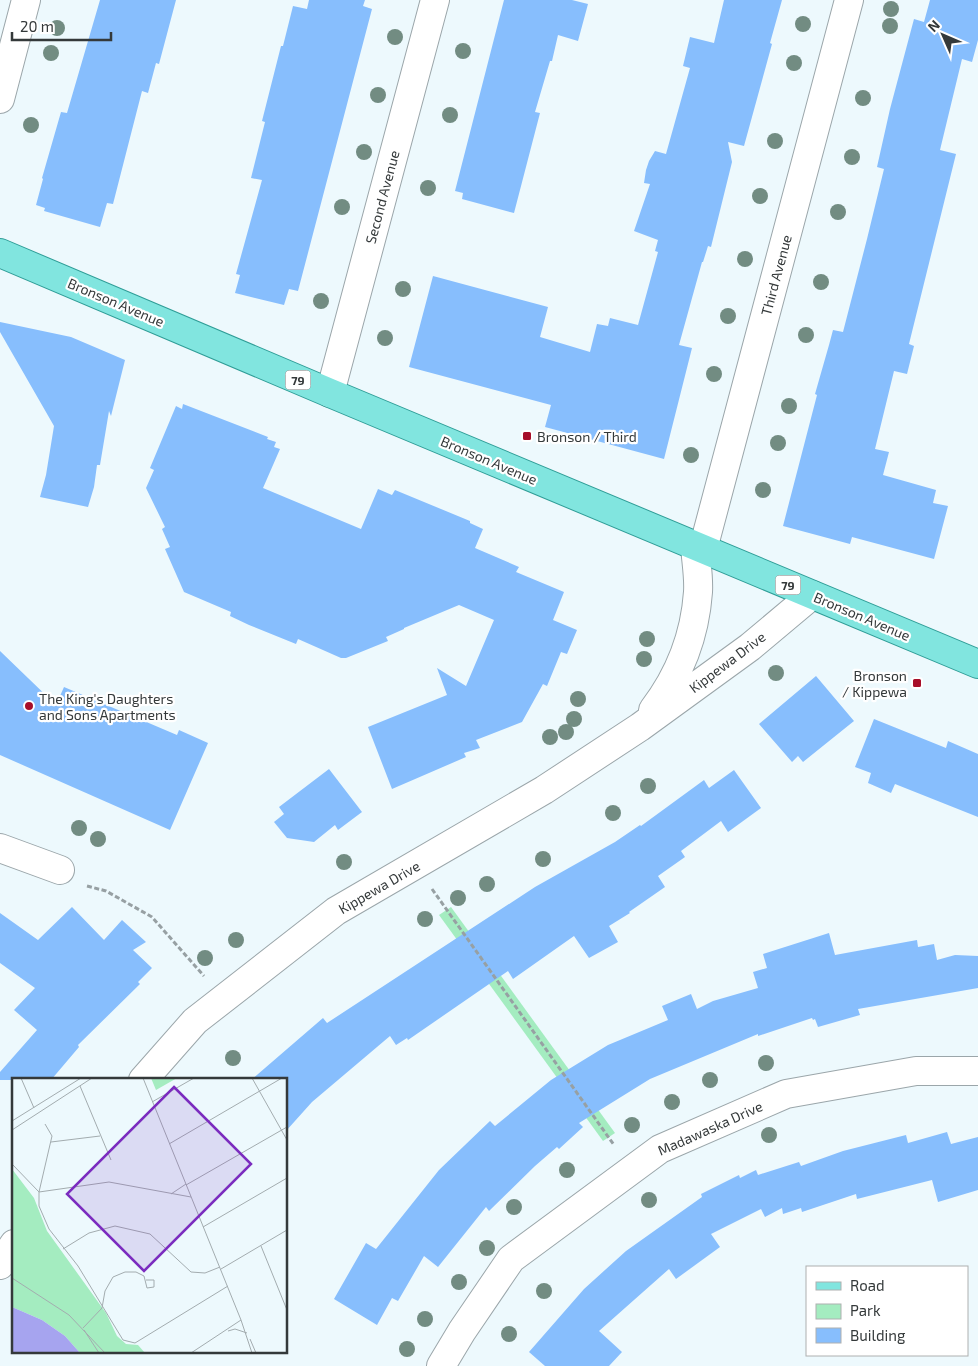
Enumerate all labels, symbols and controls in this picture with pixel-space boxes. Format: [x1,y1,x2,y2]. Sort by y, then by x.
scale bar [12,10,111,42]
north arrow [918,10,968,60]
text: N [924,16,943,35]
text: 20 m [20,17,54,35]
street label: Second Avenue [361,148,403,246]
street label: Third Avenue [757,233,795,317]
street label: Bronson Avenue [65,274,167,330]
road number: 79 [286,370,310,390]
place label: Bronson / Third [537,428,637,445]
marker: Bronson / Third [521,430,533,442]
street label: Bronson Avenue [438,432,540,488]
road number: 79 [776,576,800,594]
street label: Bronson Avenue [811,588,913,644]
street label: Kippewa Drive [686,628,768,696]
place label: Bronson / Kippewa [842,667,907,700]
marker: Bronson / Kippewa [911,677,923,689]
place label: The King's Daughters and Sons Apartments [39,690,176,723]
marker: The King's Daughters and Sons Apartments [23,700,35,712]
street label: Kippewa Drive [335,857,423,917]
inset map [12,1078,288,1354]
street label: Madawaska Drive [655,1097,765,1159]
legend [806,1266,968,1356]
text: Road [850,1276,885,1294]
text: Park [850,1301,881,1319]
text: Building [850,1326,906,1344]

